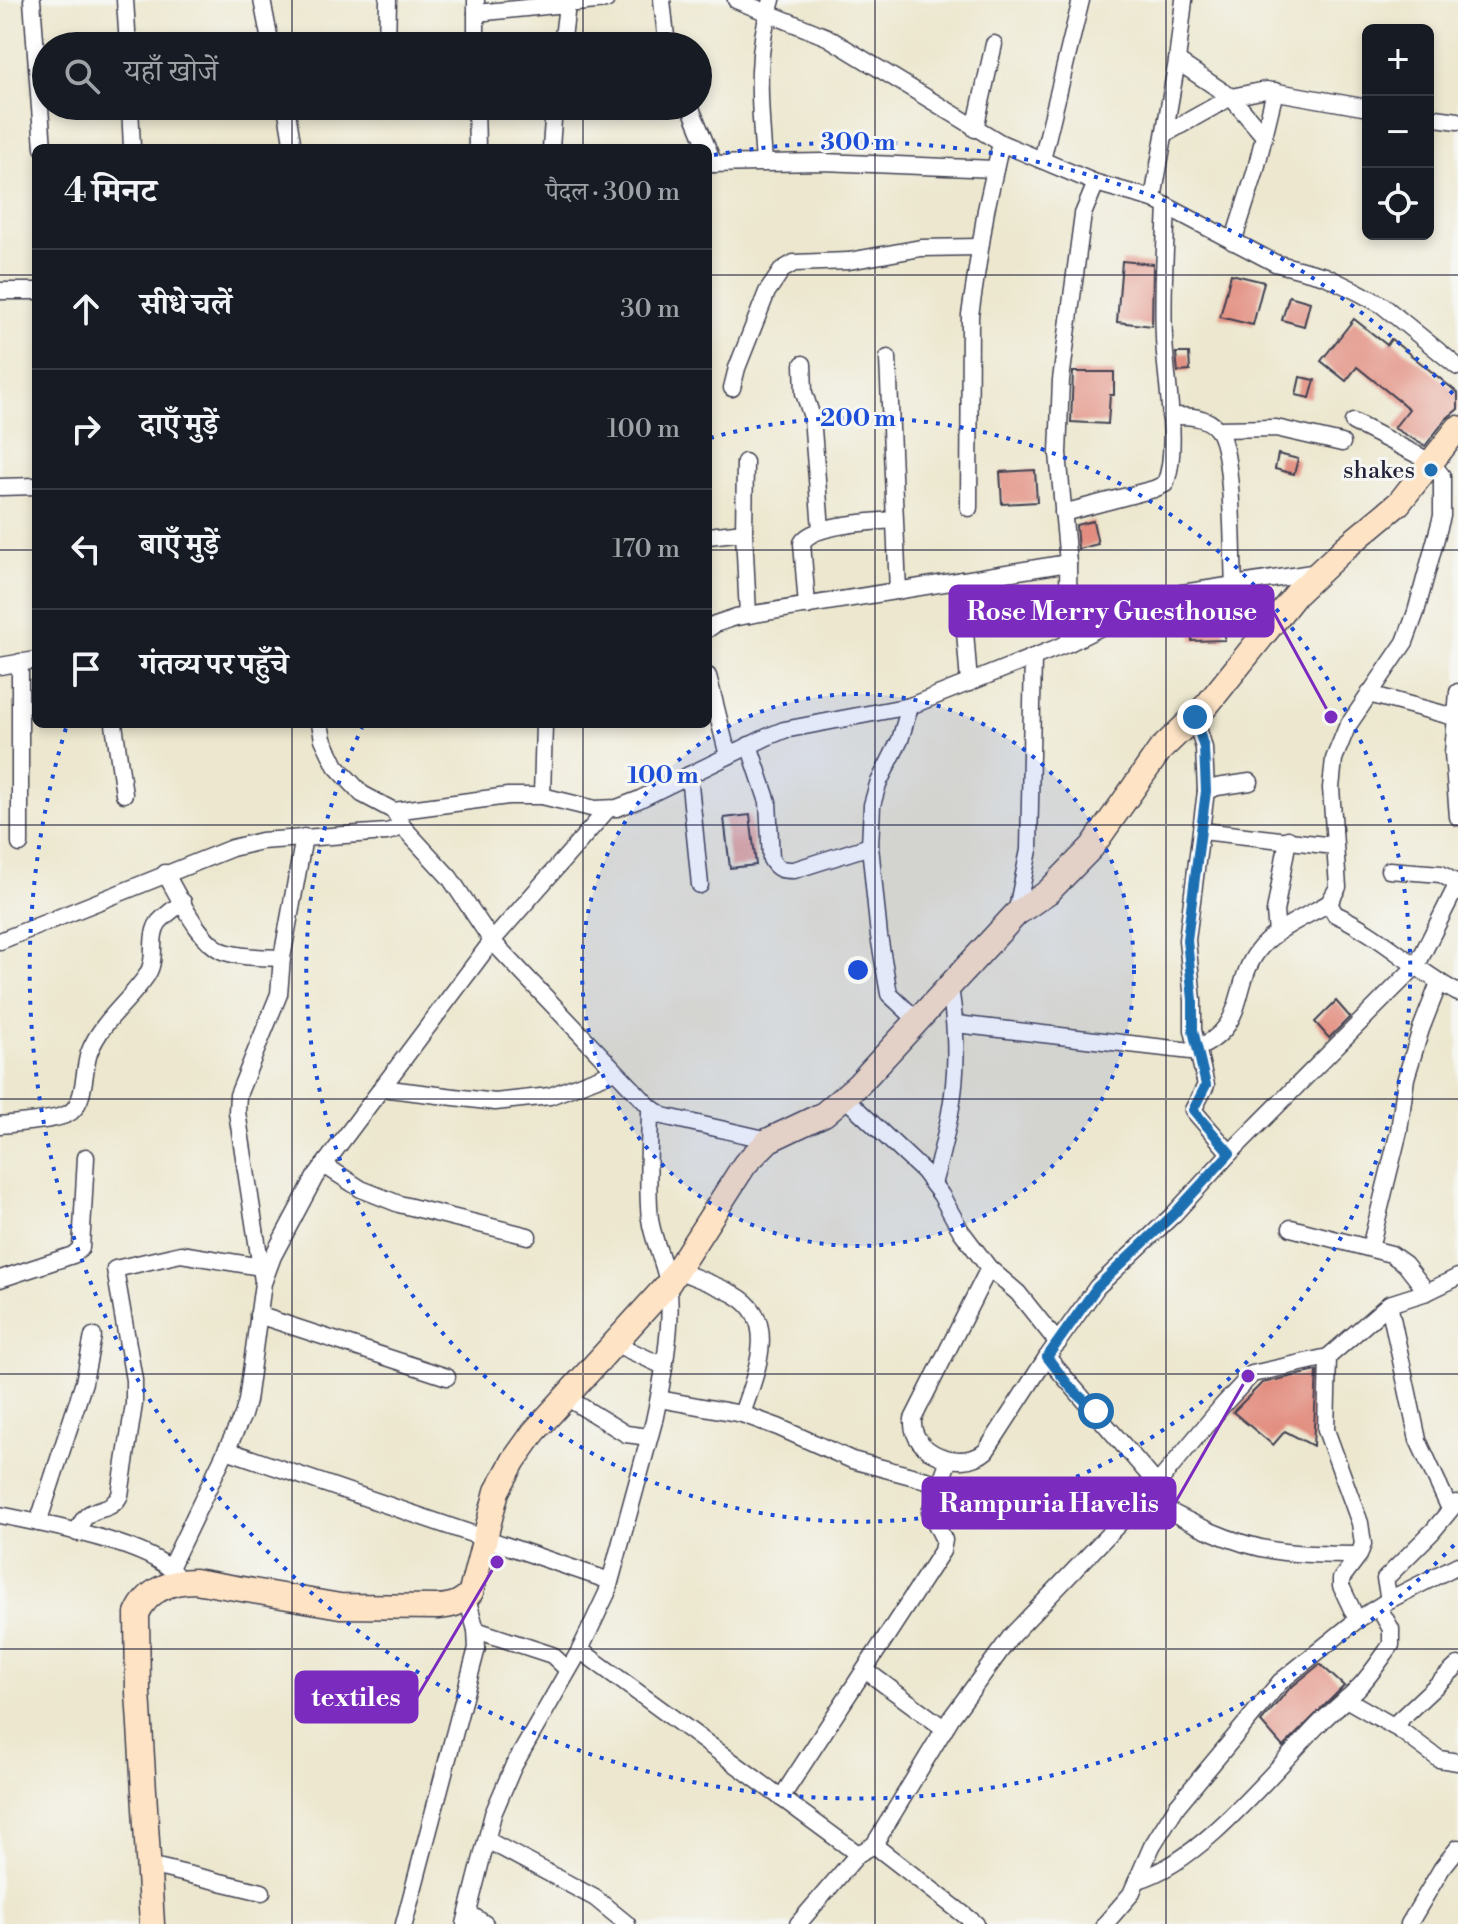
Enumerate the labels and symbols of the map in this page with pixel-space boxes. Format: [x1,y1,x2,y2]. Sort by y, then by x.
text: 300 m [820,128,896,158]
text: 200 m [820,404,896,434]
place label: shakes [1343,456,1415,486]
marker: shakes [1422,461,1440,479]
callout: Rose Merry Guesthouse [950,586,1273,636]
text: Rose Merry Guesthouse [967,596,1257,628]
route end [1177,699,1213,735]
text: 100 m [627,761,699,791]
centre of rings [844,956,872,984]
route start [1078,1393,1114,1429]
callout: Rampuria Havelis [923,1478,1175,1528]
text: Rampuria Havelis [939,1488,1159,1520]
callout: textiles [296,1672,417,1722]
text: textiles [311,1682,401,1714]

